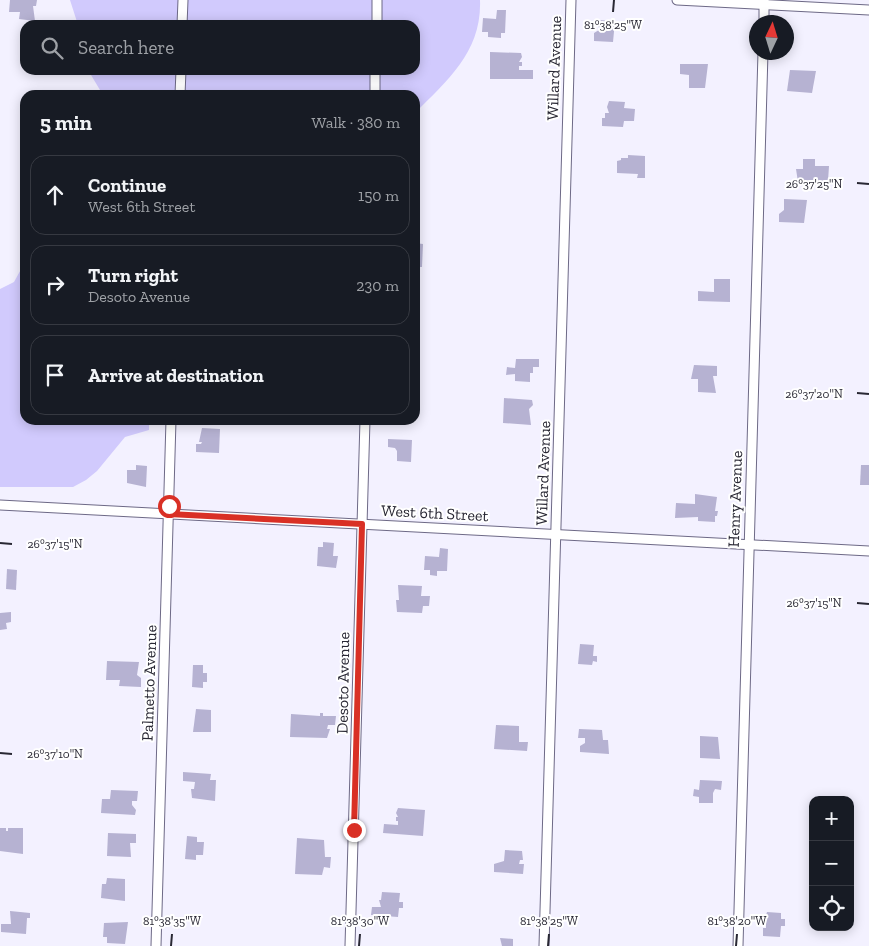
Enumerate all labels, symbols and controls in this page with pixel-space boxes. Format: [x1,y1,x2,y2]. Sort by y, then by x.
street label: Willard Avenue [543,15,565,121]
north arrow [749,15,794,60]
text: 81°38'25"W [584,18,643,32]
search box [20,20,420,75]
icon: search [38,34,66,62]
text: Search here [78,36,174,59]
text: 5 min [40,110,92,135]
text: Walk · 380 m [312,113,400,132]
text: Continue [88,174,166,197]
text: 26°37'25"N [786,177,843,191]
icon: ahead [41,181,69,209]
text: 150 m [358,186,399,205]
text: West 6th Street [88,197,195,216]
text: Turn right [88,264,178,287]
icon: right [41,271,69,299]
text: 230 m [356,276,399,295]
text: Desoto Avenue [88,287,190,306]
icon: arrive [41,361,69,389]
text: Arrive at destination [88,364,264,387]
text: 26°37'20"N [785,387,843,401]
street label: Willard Avenue [532,420,554,526]
street label: Henry Avenue [724,450,746,548]
route start [158,495,181,518]
street label: West 6th Street [381,501,489,525]
text: 26°37'15"N [27,537,83,551]
text: 26°37'15"N [786,596,842,610]
street label: Palmetto Avenue [137,625,161,741]
street label: Desoto Avenue [333,632,353,734]
text: 26°37'10"N [27,747,83,761]
map controls [809,796,854,931]
button: + [809,796,854,841]
route end [343,819,366,842]
button: − [809,841,854,886]
button: locate [809,886,854,931]
text: 81°38'35"W [143,914,202,928]
text: 81°38'30"W [331,914,390,928]
text: 81°38'25"W [520,914,579,928]
text: 81°38'20"W [708,914,767,928]

